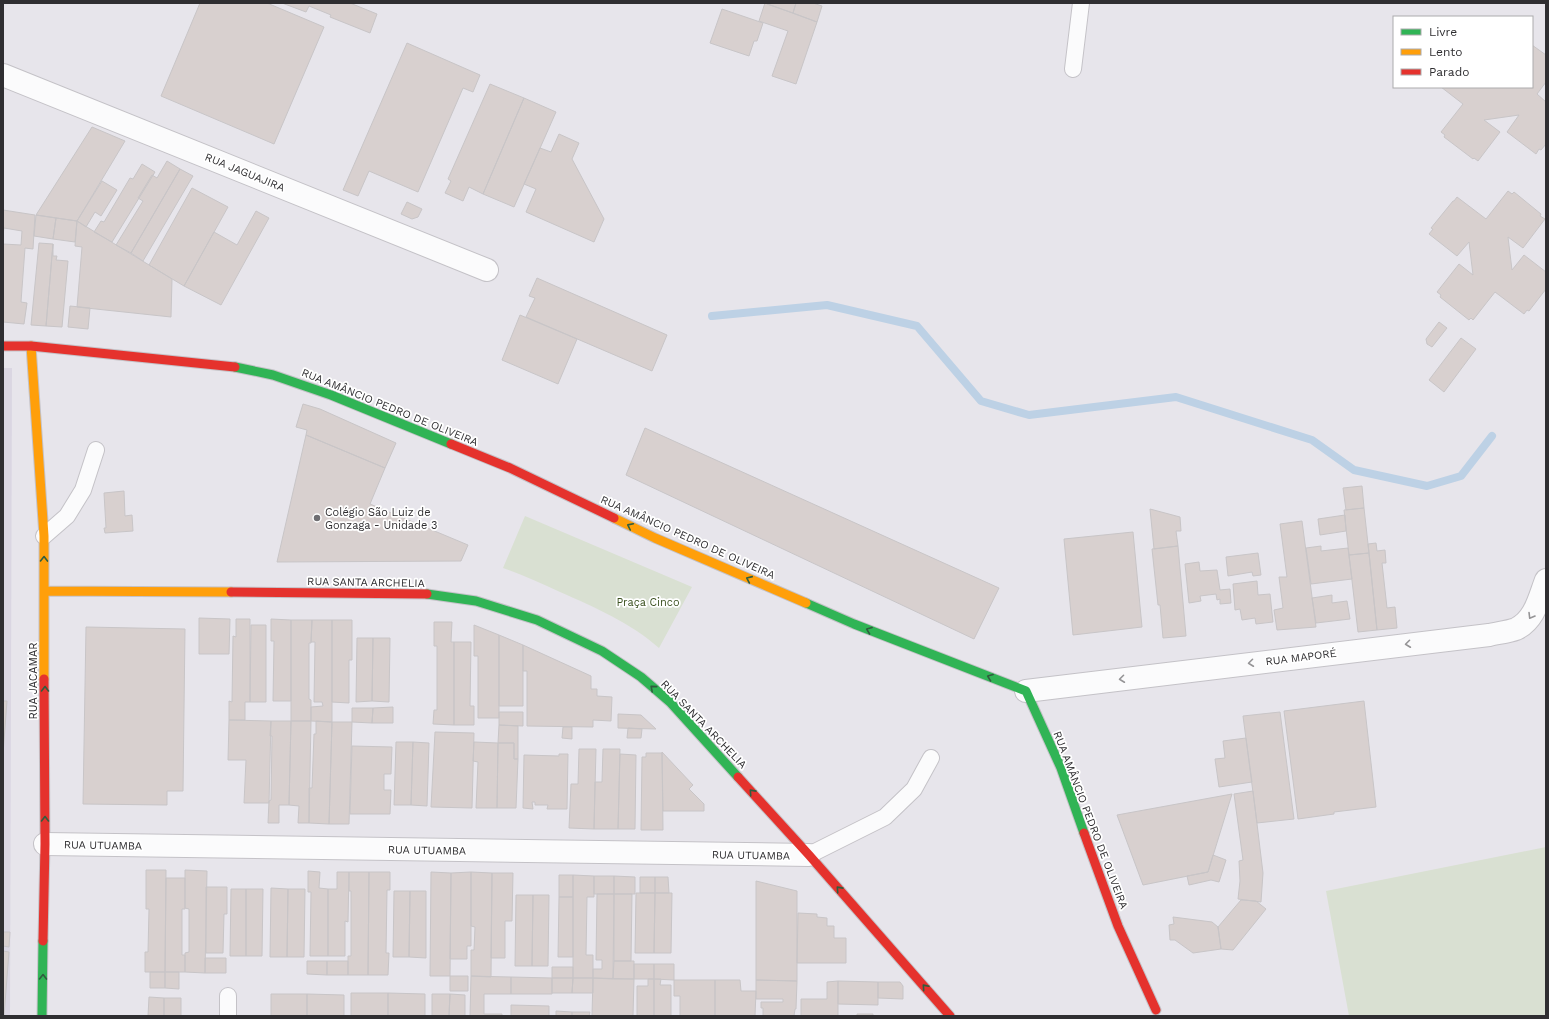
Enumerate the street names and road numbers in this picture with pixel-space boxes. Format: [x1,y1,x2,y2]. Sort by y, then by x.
street label: RUA JAGUAJIRA [203,151,287,194]
street label: RUA AMÂNCIO PEDRO DE OLIVEIRA [300,365,480,449]
street label: RUA AMÂNCIO PEDRO DE OLIVEIRA [599,492,777,582]
street label: RUA SANTA ARCHELIA [307,575,425,590]
street label: RUA JACAMAR [27,643,40,719]
street label: RUA MAPORÉ [1265,646,1337,668]
street label: RUA SANTA ARCHELIA [658,677,749,771]
street label: RUA AMÂNCIO PEDRO DE OLIVEIRA [1051,729,1131,911]
street label: RUA UTUAMBA [64,838,142,853]
street label: RUA UTUAMBA [388,843,466,858]
street label: RUA UTUAMBA [712,848,790,863]

